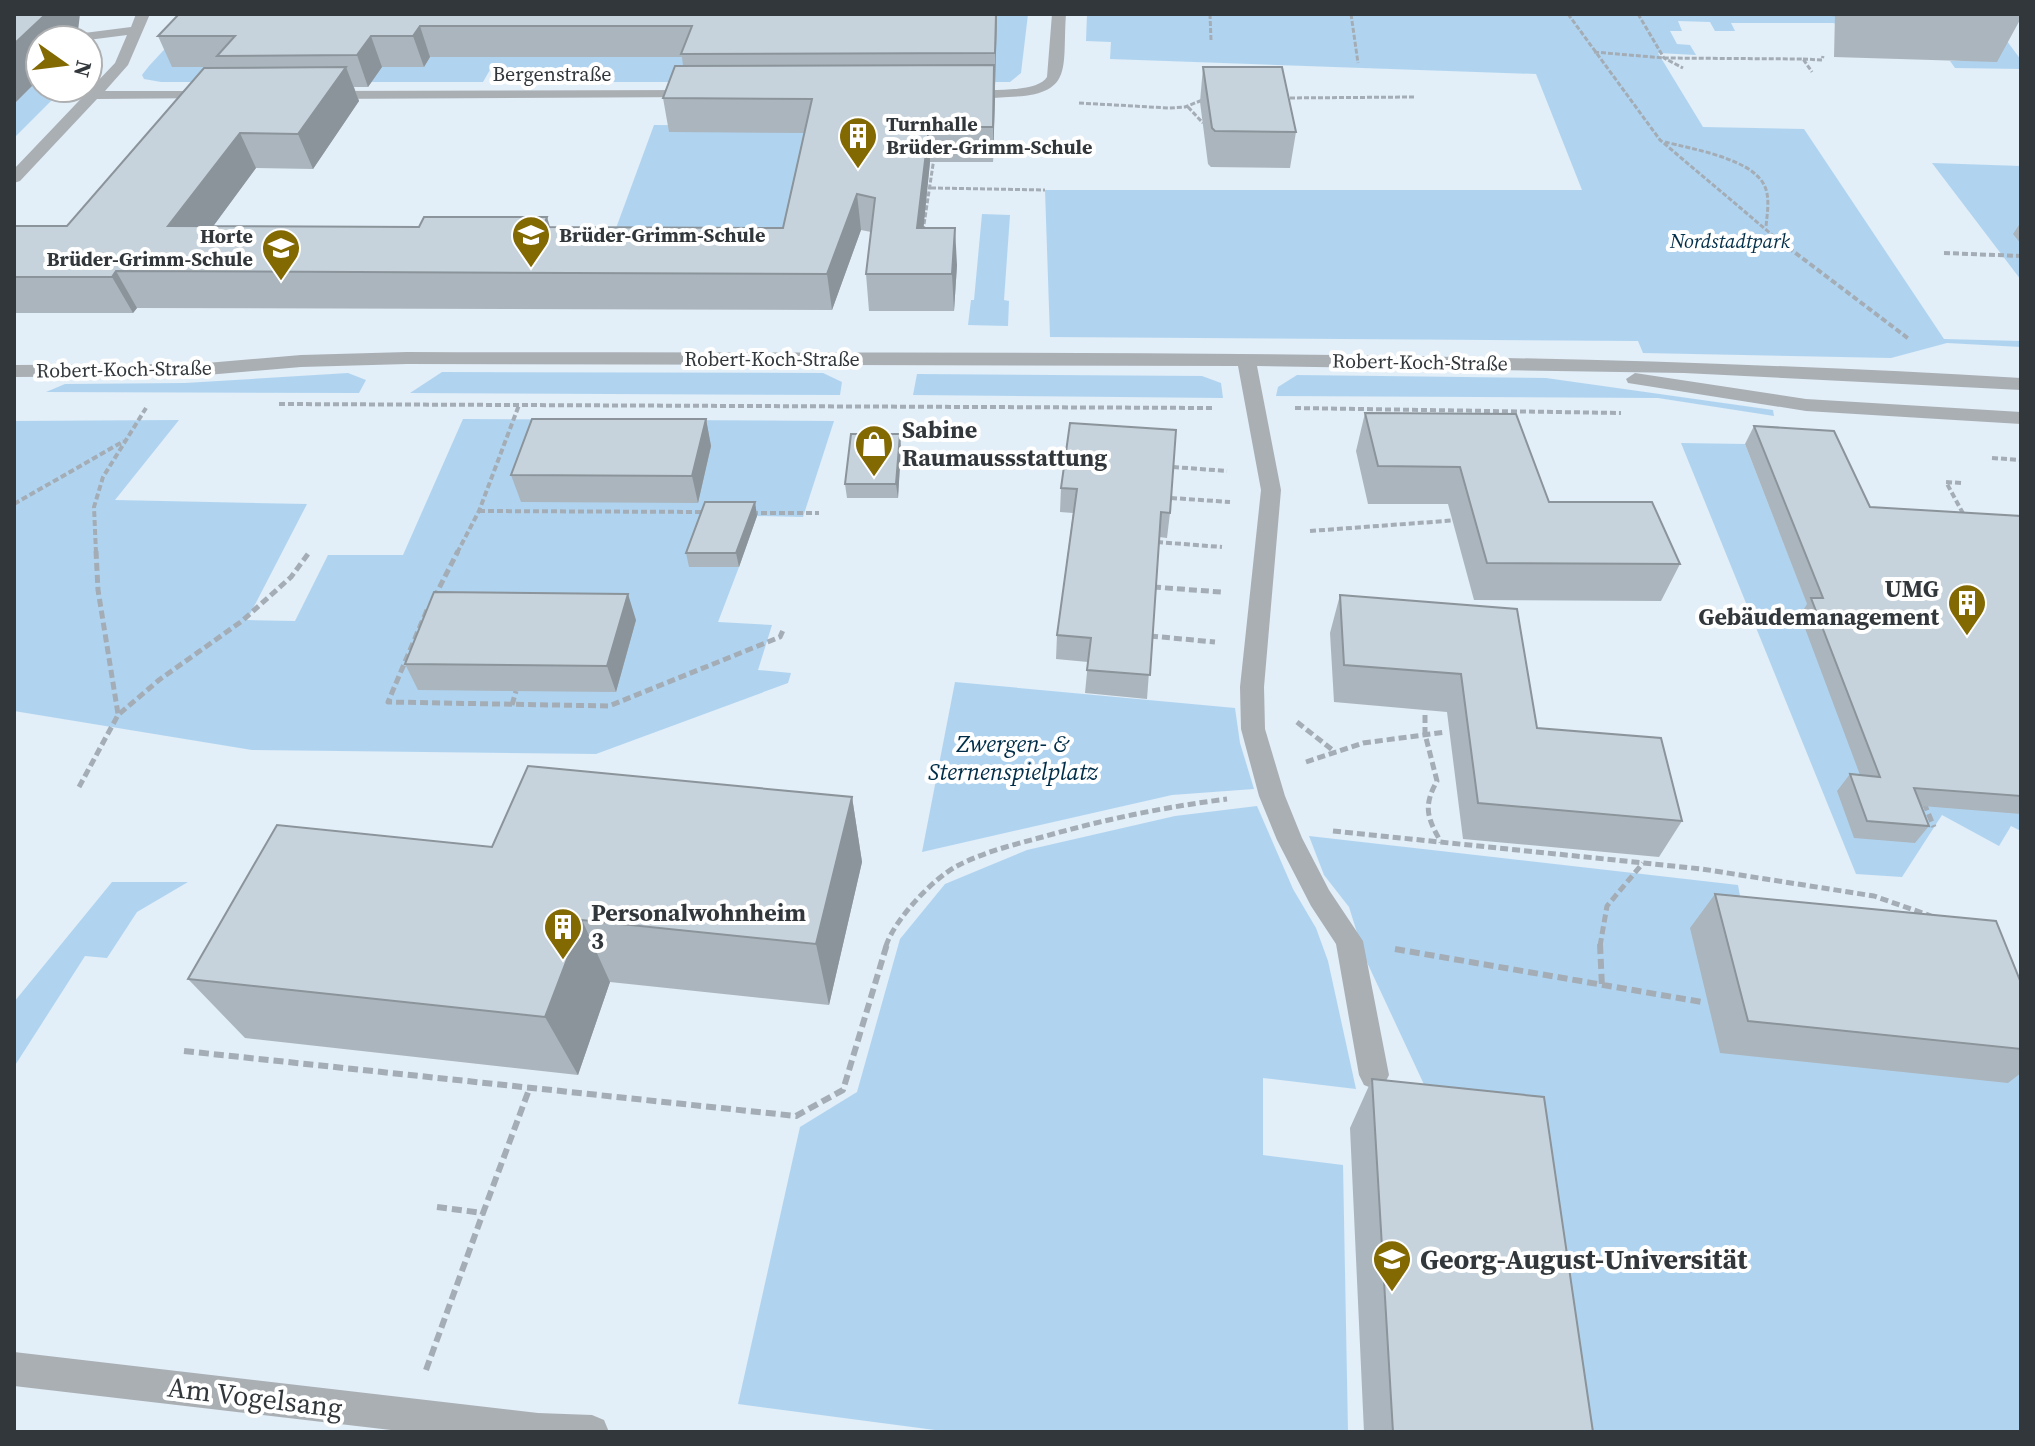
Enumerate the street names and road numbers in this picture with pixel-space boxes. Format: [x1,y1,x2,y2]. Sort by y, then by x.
street label: Bergenstraße [492,60,612,88]
street label: Robert-Koch-Straße [684,345,860,373]
street label: Robert-Koch-Straße [1332,346,1508,378]
street label: Robert-Koch-Straße [36,353,212,385]
street label: Am Vogelsang [165,1367,345,1427]

